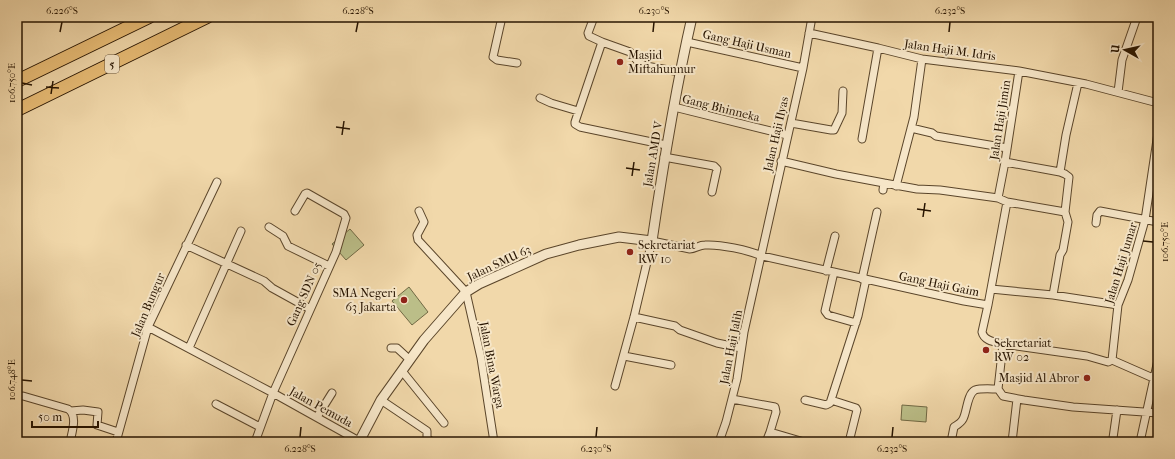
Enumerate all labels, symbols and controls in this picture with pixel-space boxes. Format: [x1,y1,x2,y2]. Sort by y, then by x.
text: 6.226°S [46,5,78,17]
text: 6.228°S [342,5,374,17]
text: 6.230°S [639,5,669,17]
text: 6.232°S [935,5,965,17]
street label: Gang Haji Usman [701,27,793,61]
north arrow [1105,30,1145,70]
street label: Jalan Haji M. Idris [902,36,997,63]
text: U [1108,43,1123,55]
place label: Masjid Miftahunnur [628,48,696,76]
road number: 5 [105,55,119,73]
marker: Masjid Miftahunnur [615,57,625,67]
text: 106.750°E [6,63,18,103]
street label: Jalan Haji Jimin [987,79,1013,162]
street label: Gang Bhinneka [681,92,762,125]
street label: Jalan Haji Ilyas [760,95,792,174]
street label: Jalan AMD V [640,119,666,189]
street label: Jalan Haji Jumar [1102,220,1140,306]
text: 106.750°E [1159,222,1171,262]
place label: Sekretariat RW 10 [638,238,696,266]
street label: Jalan SMU 63 [464,242,533,284]
marker: Sekretariat RW 10 [625,247,635,257]
street label: Gang SDN 05 [284,260,324,328]
street label: Gang Haji Gaim [898,269,980,299]
street label: Jalan Bungur [128,270,168,340]
place label: SMA Negeri 63 Jakarta [333,286,396,314]
marker: SMA Negeri 63 Jakarta [399,295,409,305]
street label: Jalan Haji Jalih [717,308,745,387]
street label: Jalan Bina Warga [477,319,507,410]
place label: Sekretariat RW 02 [994,336,1052,364]
marker: Sekretariat RW 02 [981,345,991,355]
text: 106.748°E [6,359,18,401]
place label: Masjid Al Abror [999,371,1080,385]
marker: Masjid Al Abror [1082,373,1092,383]
street label: Jalan Pemuda [286,383,355,430]
scale bar [32,403,98,429]
text: 50 m [38,410,62,424]
text: 6.228°S [284,443,316,455]
text: 6.230°S [581,443,611,455]
text: 6.232°S [877,443,907,455]

